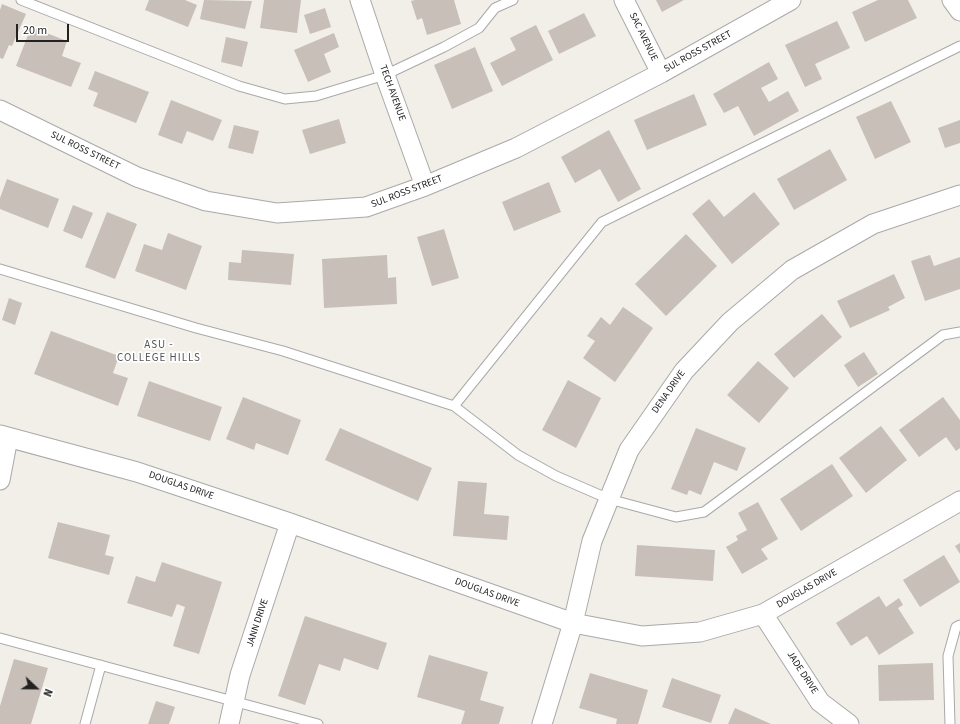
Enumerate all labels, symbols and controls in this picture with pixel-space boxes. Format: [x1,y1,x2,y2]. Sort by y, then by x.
street label: SAC AVENUE [626,11,660,63]
scale bar [18,16,71,42]
text: 20 m [23,22,47,39]
street label: SUL ROSS STREET [662,28,734,76]
street label: TECH AVENUE [376,63,408,123]
street label: SUL ROSS STREET [48,129,122,173]
street label: SUL ROSS STREET [370,173,444,211]
district label: ASU - COLLEGE HILLS [117,339,201,365]
street label: DENA DRIVE [650,368,688,416]
street label: DOUGLAS DRIVE [147,469,215,503]
street label: DOUGLAS DRIVE [775,567,839,611]
street label: DOUGLAS DRIVE [453,576,521,610]
street label: JANN DRIVE [245,597,271,649]
street label: JADE DRIVE [784,649,820,697]
north arrow [16,668,56,708]
text: N [39,686,56,699]

